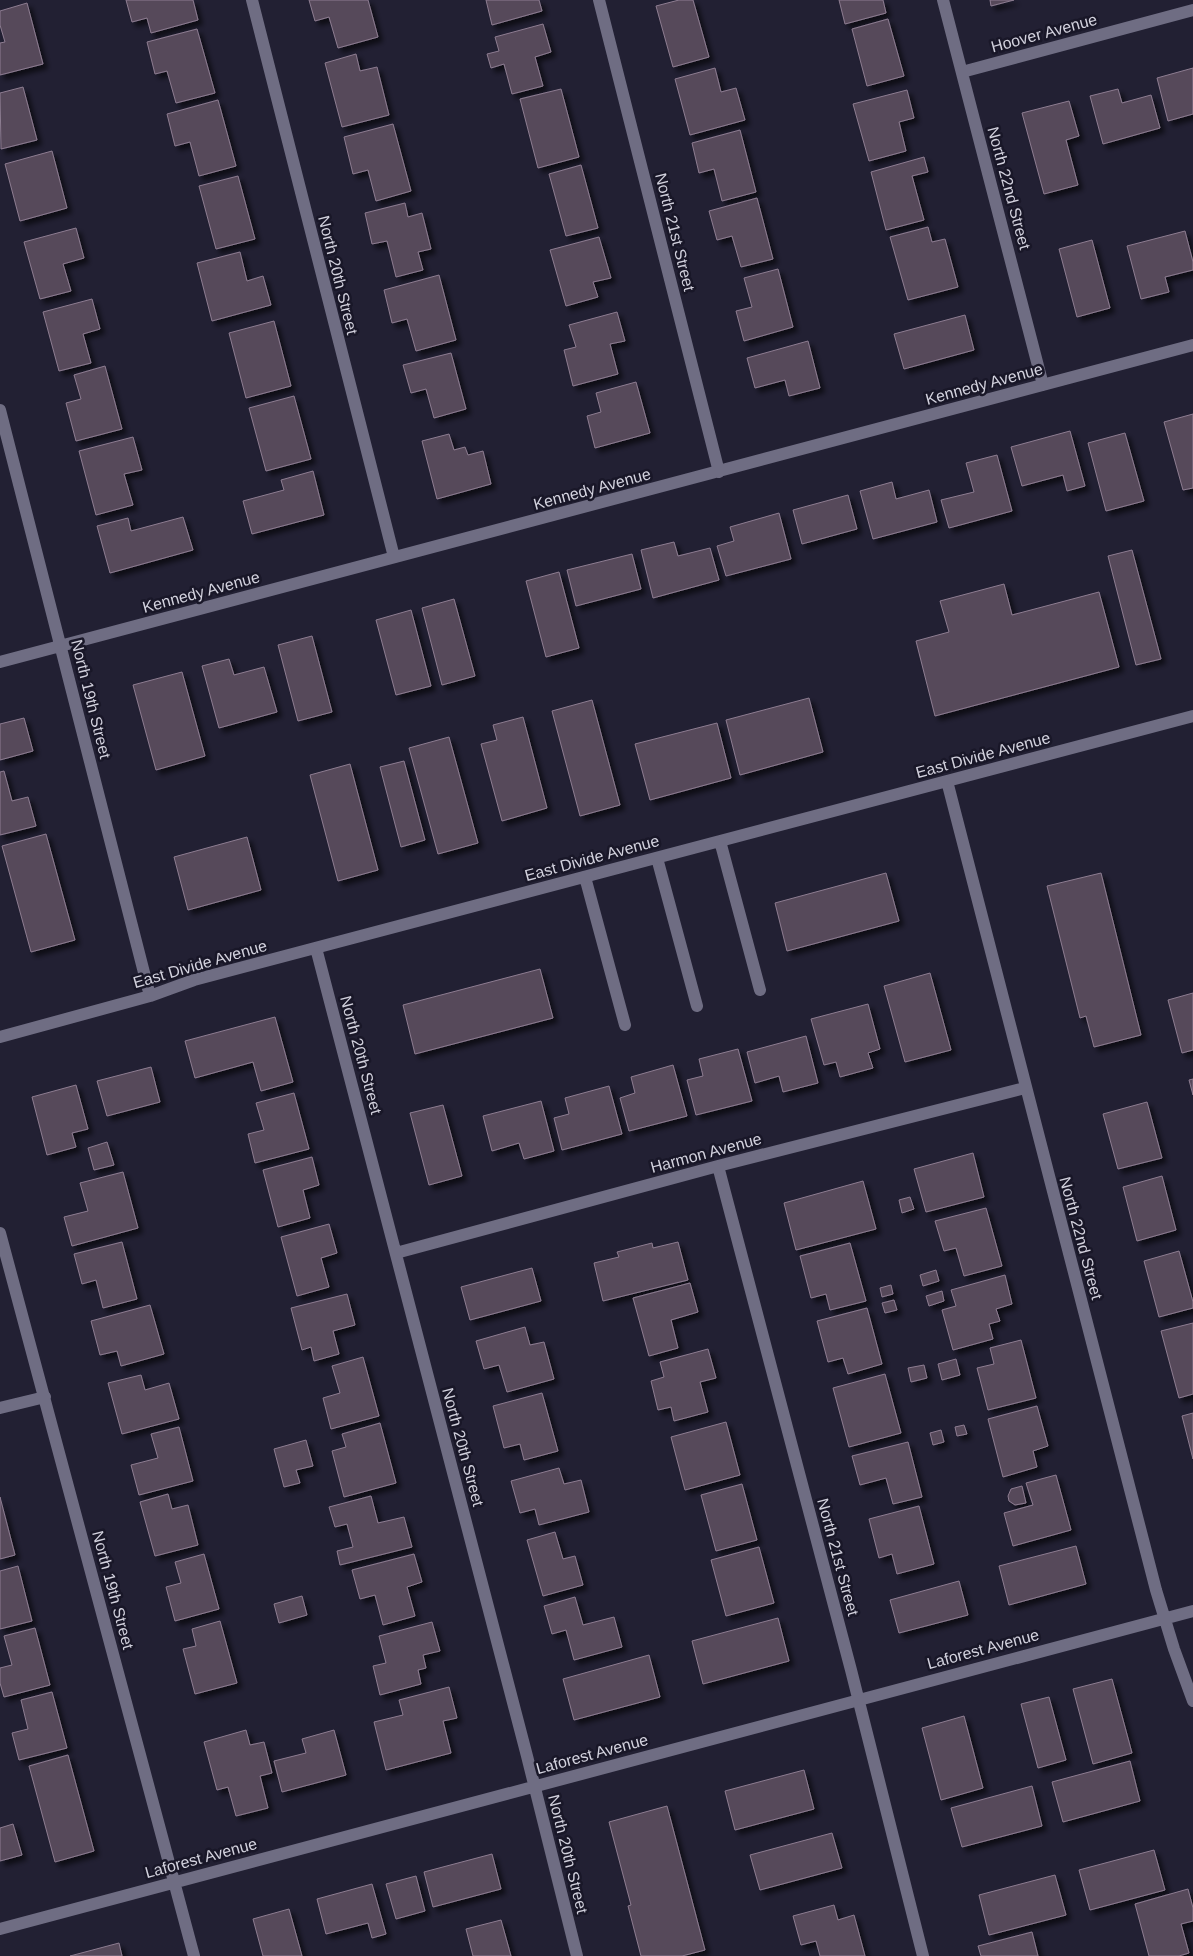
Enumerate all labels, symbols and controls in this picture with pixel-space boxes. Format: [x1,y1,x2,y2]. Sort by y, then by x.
street label: Hoover Avenue [989,11,1099,55]
street label: North 22nd Street [984,125,1034,252]
street label: North 21st Street [652,171,698,293]
street label: North 20th Street [315,214,361,337]
street label: Kennedy Avenue [924,360,1045,408]
street label: Kennedy Avenue [532,465,653,513]
street label: Kennedy Avenue [141,568,262,616]
street label: North 19th Street [68,638,114,761]
street label: East Divide Avenue [914,729,1052,781]
street label: East Divide Avenue [523,832,661,884]
street label: East Divide Avenue [131,937,269,991]
street label: North 20th Street [337,994,385,1117]
street label: Harmon Avenue [649,1130,764,1176]
street label: North 22nd Street [1056,1175,1106,1302]
street label: North 20th Street [439,1386,487,1509]
street label: North 21st Street [814,1496,862,1618]
street label: North 19th Street [89,1529,137,1652]
street label: Laforest Avenue [925,1626,1041,1672]
street label: Laforest Avenue [534,1731,650,1777]
street label: North 20th Street [545,1793,591,1916]
street label: Laforest Avenue [143,1835,259,1881]

